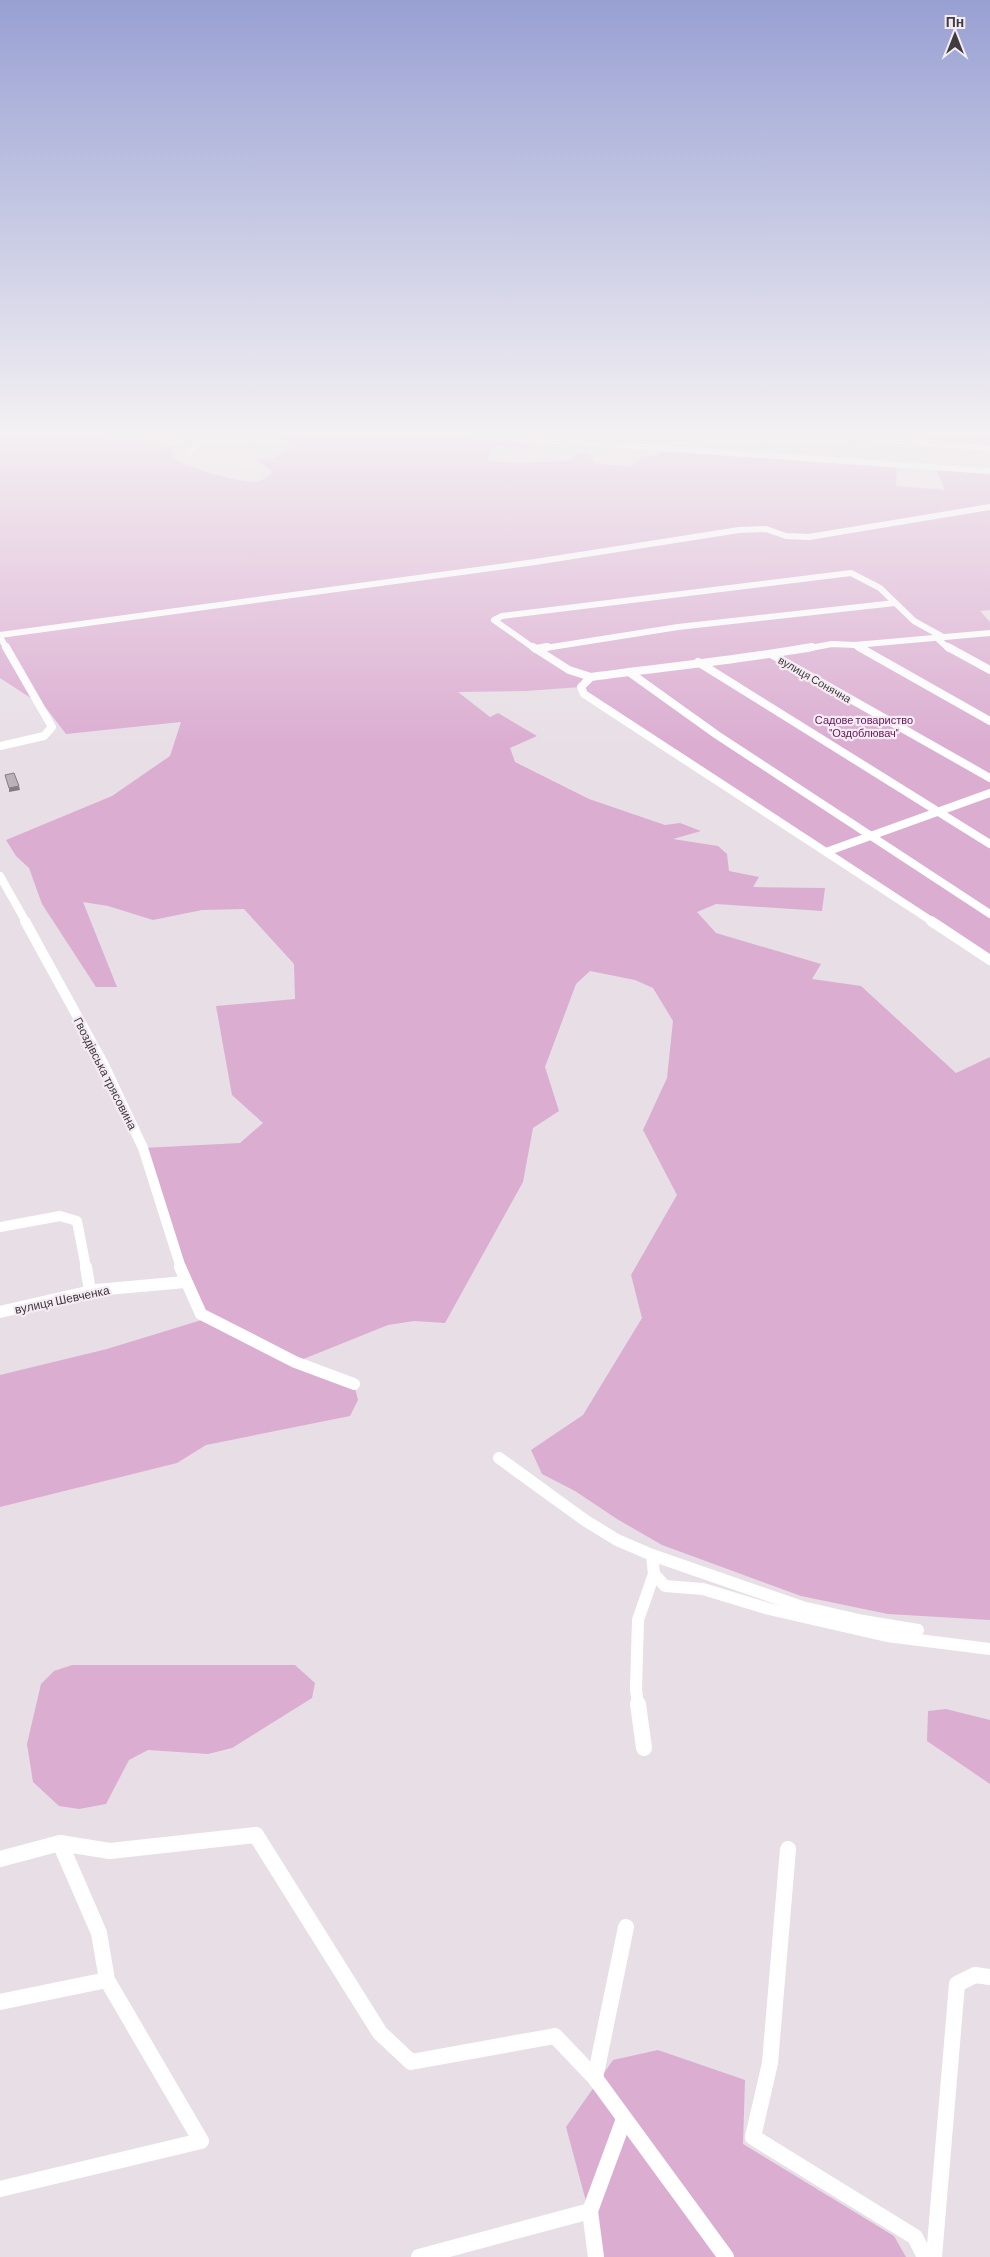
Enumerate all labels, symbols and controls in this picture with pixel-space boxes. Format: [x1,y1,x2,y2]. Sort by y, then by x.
north arrow [930,10,980,60]
text: Пн [946,13,964,30]
street label: вулиця Сонячна [776,653,854,706]
park label: Садове товариство "Оздоблювач" [815,713,913,739]
street label: Гвоздівська трясовина [71,1014,141,1132]
street label: вулиця Шевченка [13,1282,111,1317]

